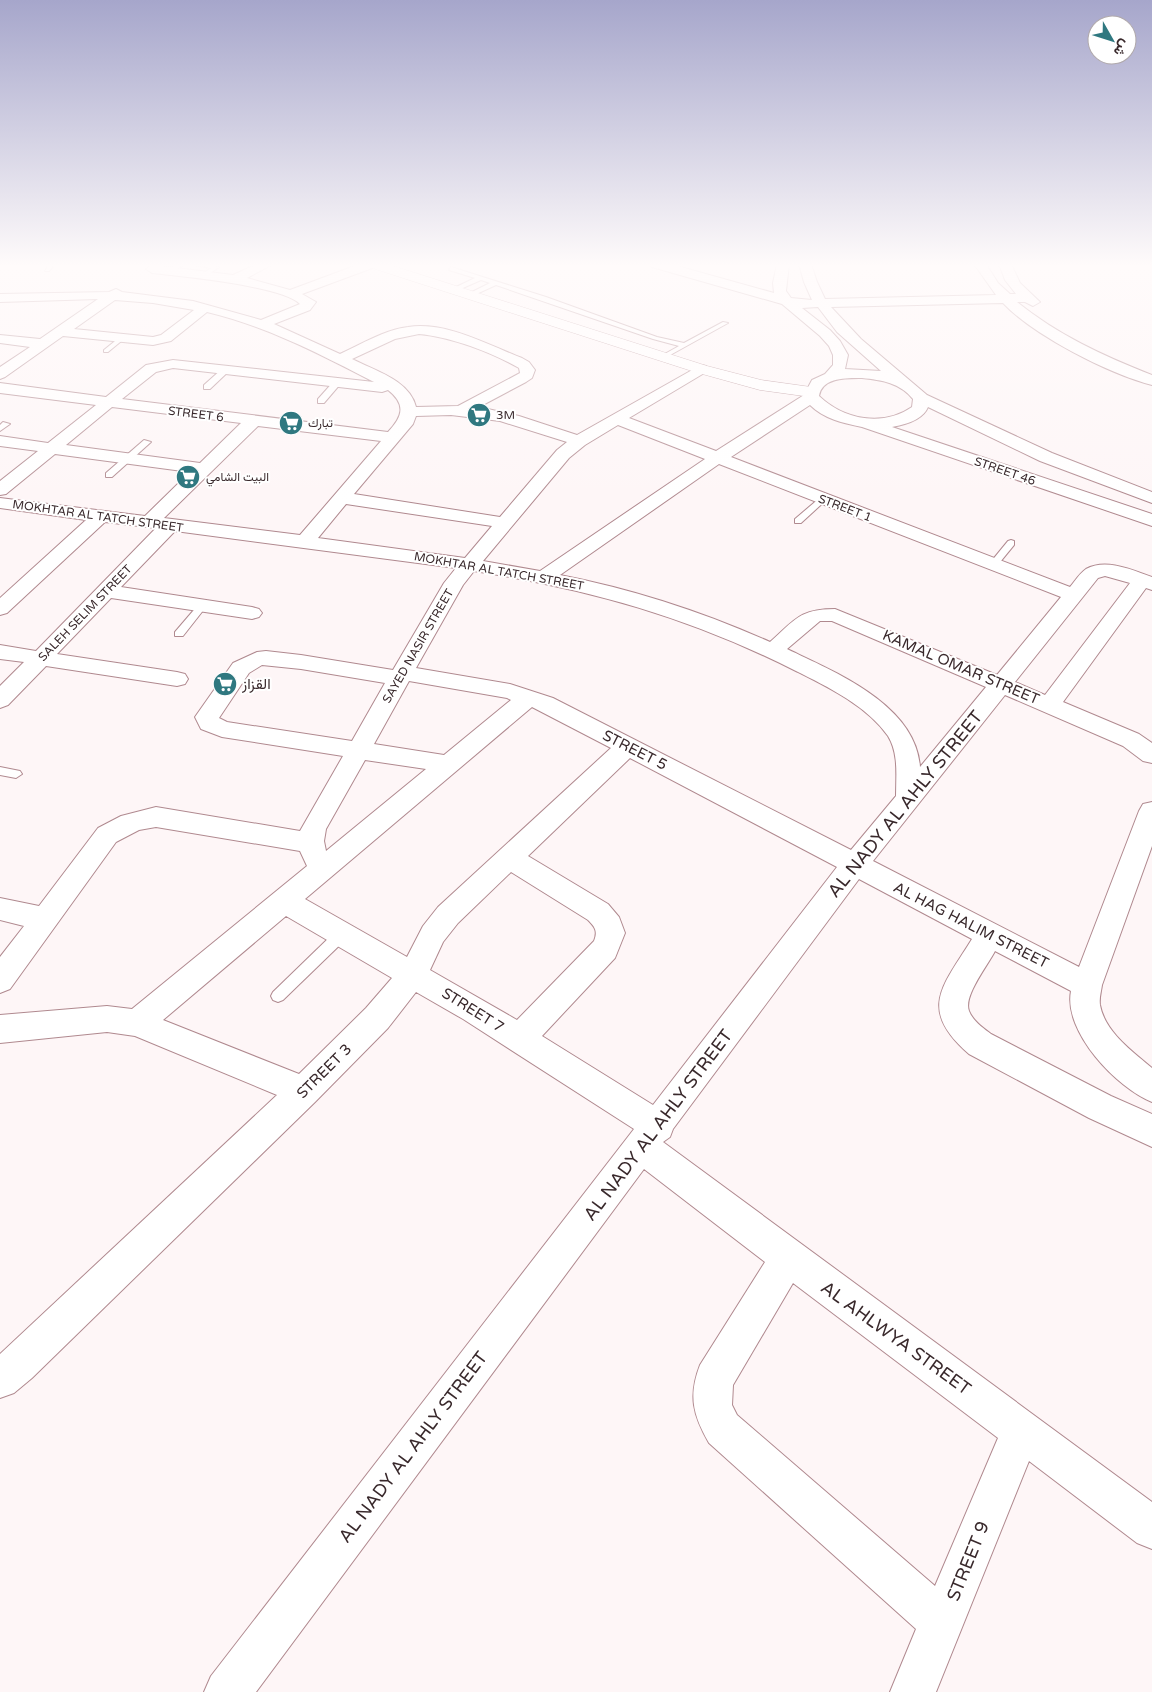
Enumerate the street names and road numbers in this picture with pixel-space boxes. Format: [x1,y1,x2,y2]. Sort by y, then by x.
street label: STREET 6 [167,404,225,424]
street label: STREET 46 [973,454,1037,488]
street label: STREET 1 [816,491,874,525]
street label: MOKHTAR AL TATCH STREET [12,497,185,535]
street label: MOKHTAR AL TATCH STREET [413,549,586,593]
street label: SALEH SELIM STREET [35,561,135,664]
street label: SAYED NASIR STREET [380,586,457,706]
street label: KAMAL OMAR STREET [880,626,1042,708]
street label: AL NADY AL AHLY STREET [823,706,987,902]
street label: STREET 5 [600,726,670,774]
street label: AL HAG HALIM STREET [890,878,1052,972]
street label: STREET 7 [439,984,507,1036]
street label: AL NADY AL AHLY STREET [579,1025,737,1225]
street label: STREET 3 [293,1040,355,1102]
street label: AL AHLWYA STREET [817,1276,975,1400]
street label: AL NADY AL AHLY STREET [334,1347,492,1547]
street label: STREET 9 [942,1518,994,1604]

